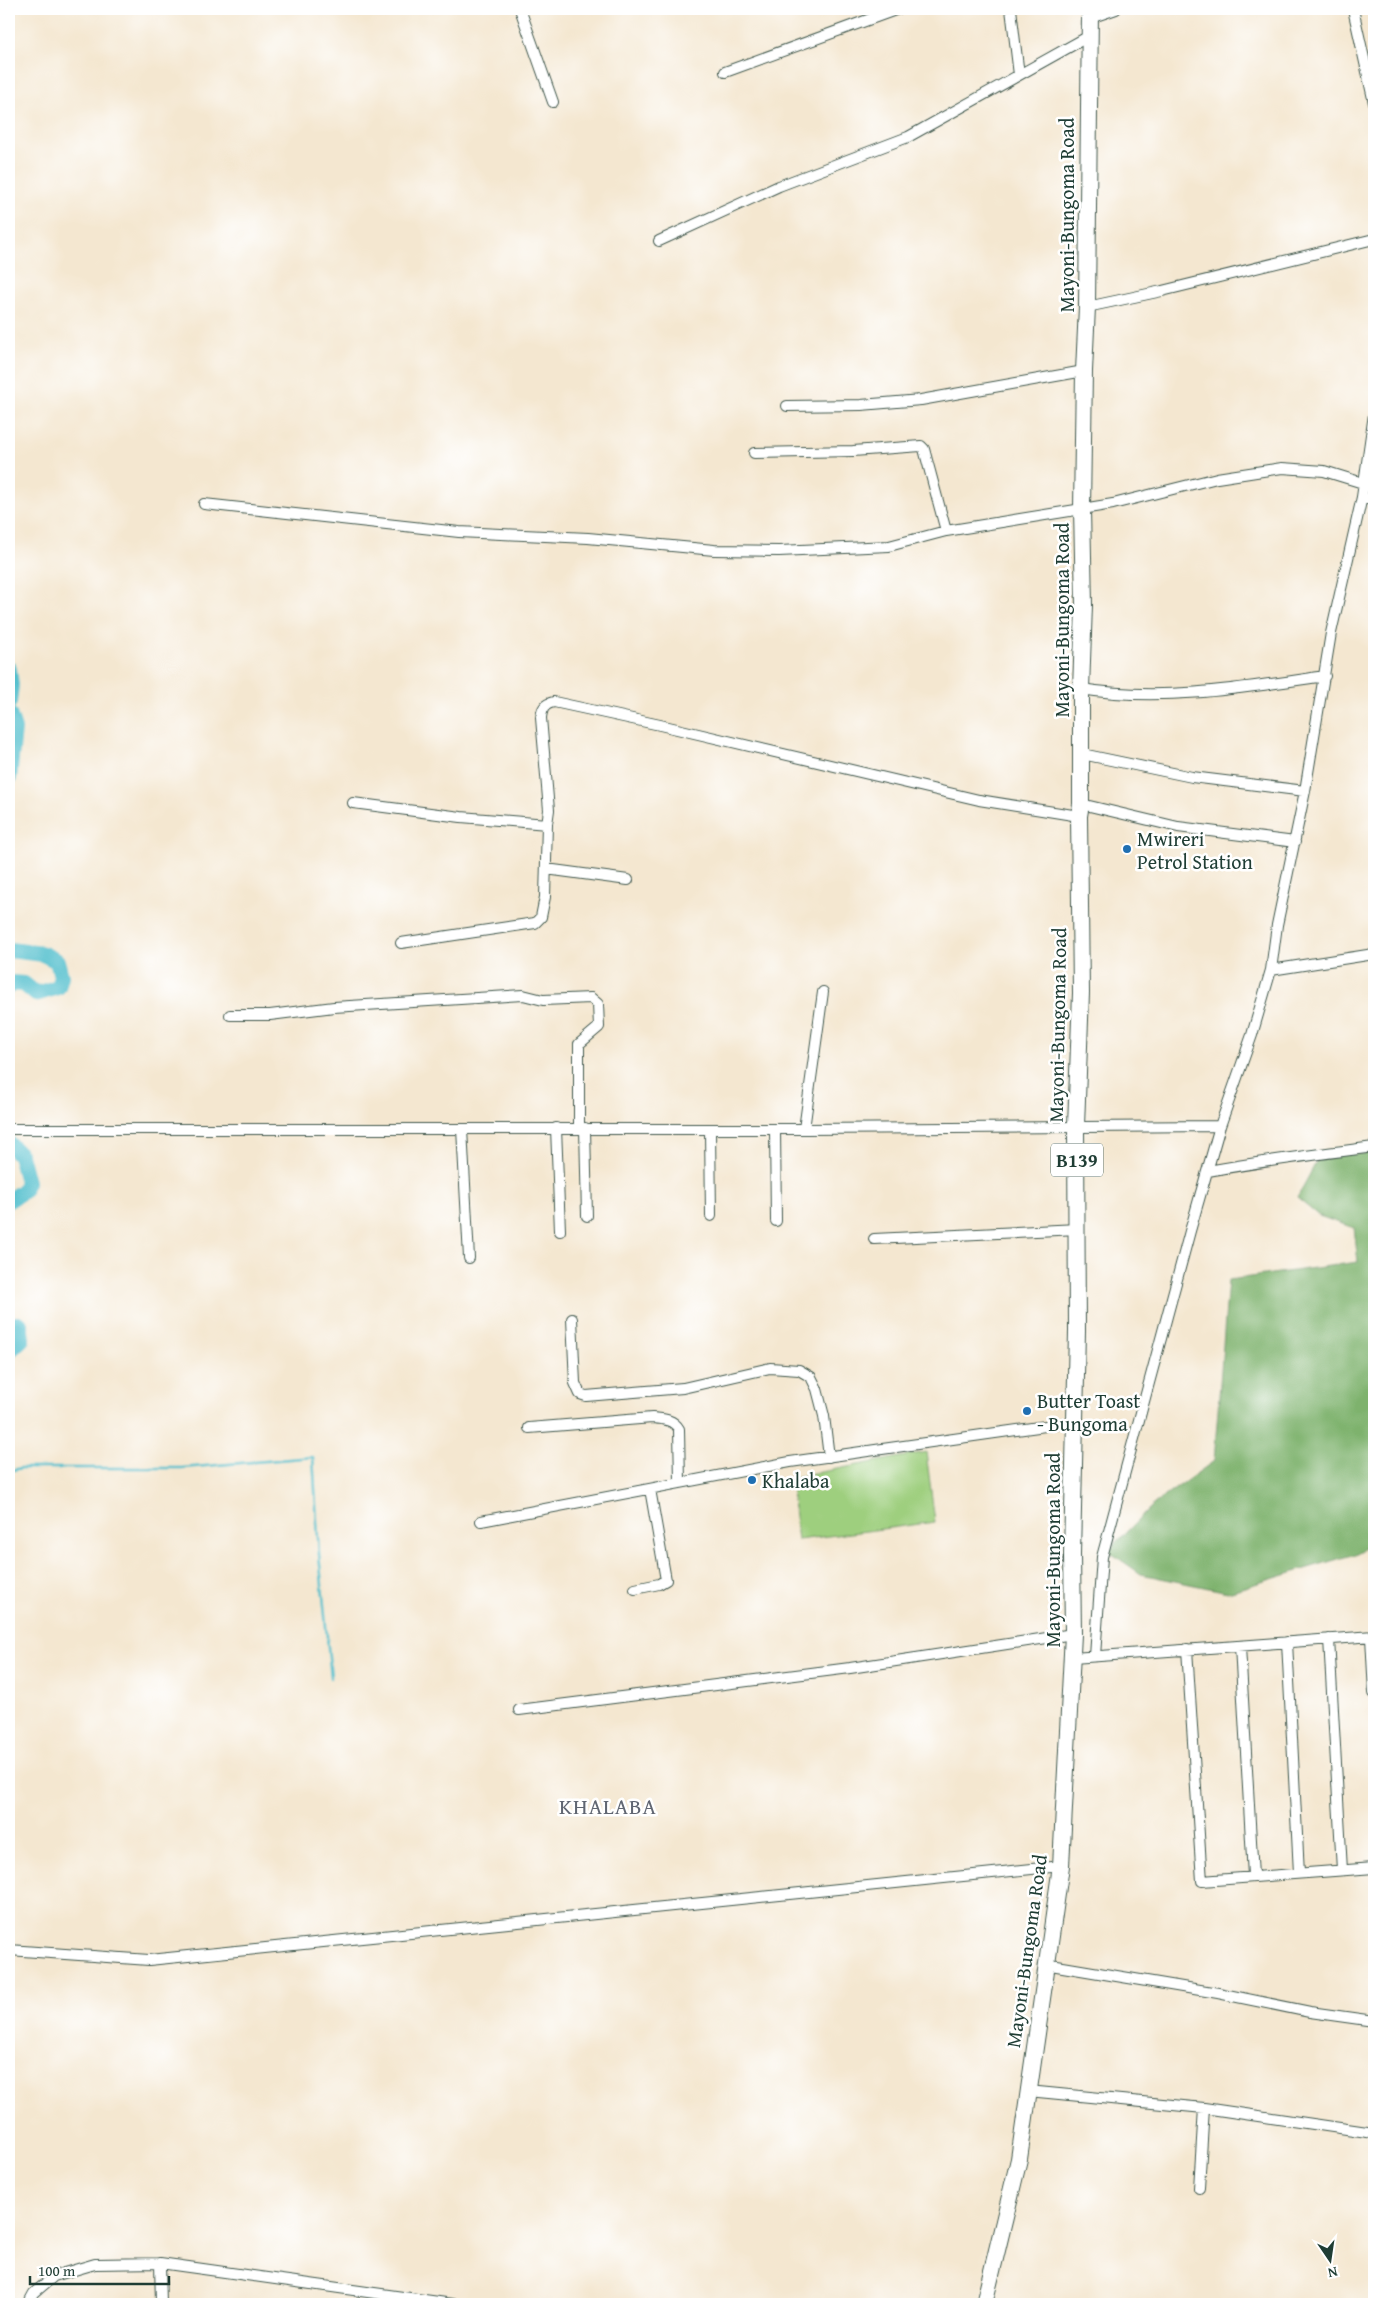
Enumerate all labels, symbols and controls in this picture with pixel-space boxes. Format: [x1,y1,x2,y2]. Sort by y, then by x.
street label: Mayoni-Bungoma Road [1052,117,1081,312]
street label: Mayoni-Bungoma Road [1047,522,1076,717]
place label: Mwireri Petrol Station [1137,824,1253,876]
marker: Mwireri Petrol Station [1121,843,1133,855]
street label: Mayoni-Bungoma Road [1041,927,1073,1123]
road number: B139 [1051,1144,1103,1176]
place label: Butter Toast - Bungoma [1037,1386,1140,1438]
marker: Butter Toast - Bungoma [1021,1405,1033,1417]
street label: Mayoni-Bungoma Road [1038,1452,1067,1647]
place label: Khalaba [762,1466,830,1495]
marker: Khalaba [746,1474,758,1486]
district label: KHALABA [559,1790,657,1822]
street label: Mayoni-Bungoma Road [998,1852,1054,2050]
north arrow [1306,2236,1356,2286]
scale bar [30,2253,169,2285]
text: 100 m [38,2260,76,2281]
text: N [1325,2262,1340,2284]

